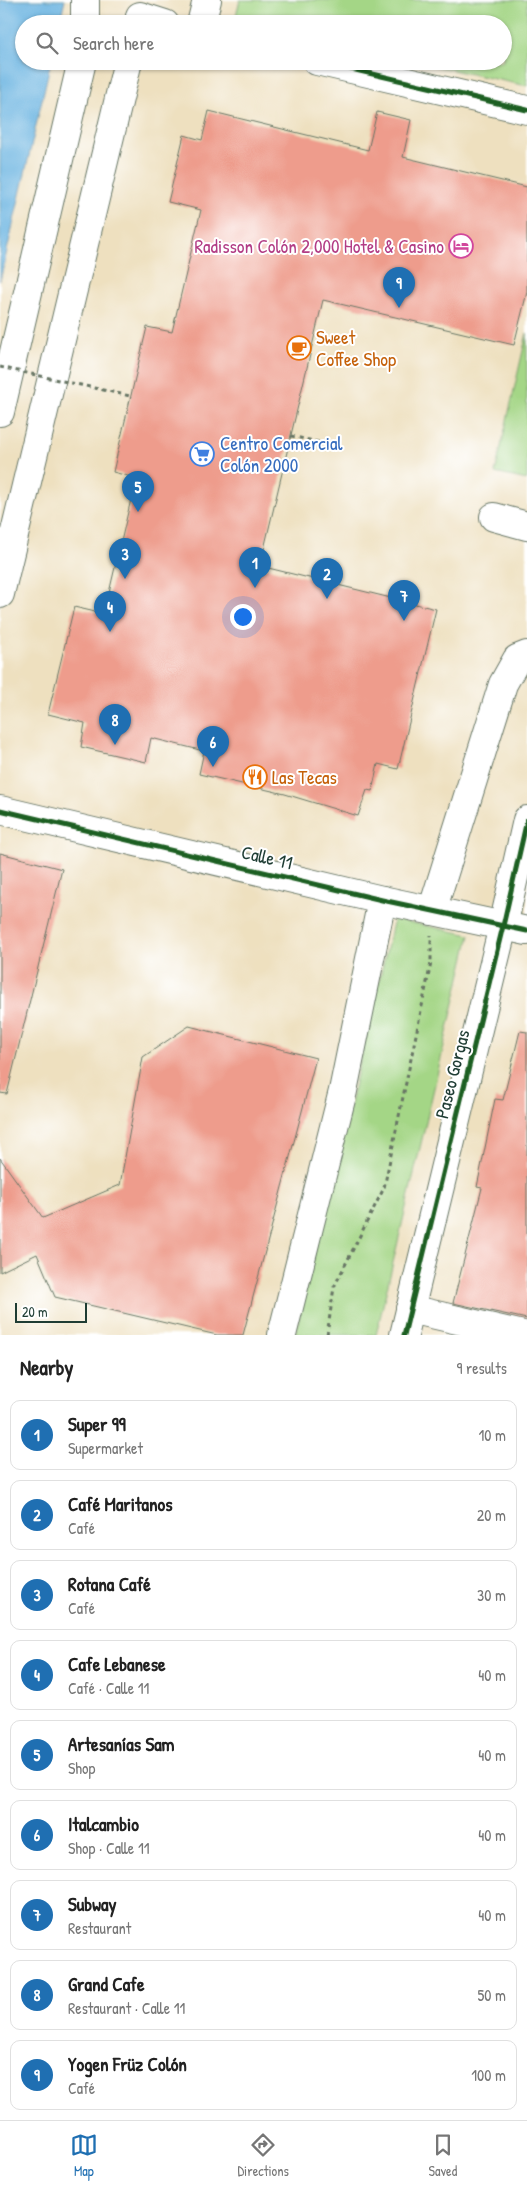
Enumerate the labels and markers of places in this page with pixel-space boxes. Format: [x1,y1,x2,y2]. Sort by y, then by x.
place label: Radisson Colón 2,000 Hotel & Casino [194,233,444,259]
hotel icon: Radisson Colón 2,000 Hotel & Casino [448,233,474,259]
pin: 9 [383,267,415,308]
place label: Sweet Coffee Shop [316,324,396,372]
cafe icon: Sweet Coffee Shop [286,335,312,361]
place label: Centro Comercial Colón 2000 [220,430,343,478]
supermarket icon: Centro Comercial Colón 2000 [189,441,215,467]
pin: 5 [122,471,154,512]
pin: 3 [109,538,141,579]
pin: 1 [239,547,271,588]
pin: 2 [311,558,343,599]
pin: 7 [388,580,420,621]
pin: 4 [94,591,126,632]
pin: 8 [99,704,131,745]
pin: 6 [197,726,229,767]
restaurant icon: Las Tecas [242,764,268,790]
place label: Las Tecas [272,764,337,790]

